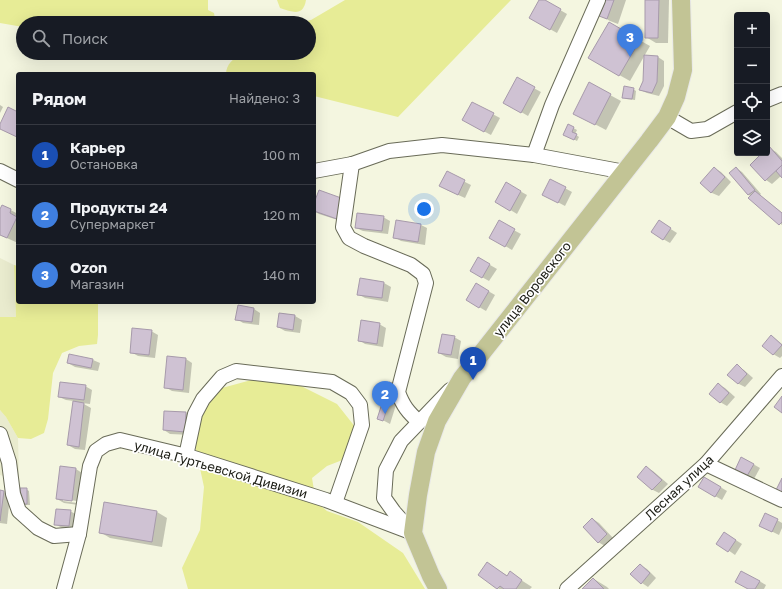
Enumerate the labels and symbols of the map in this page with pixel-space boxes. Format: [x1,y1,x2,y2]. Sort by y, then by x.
pin: 3 [617,24,643,57]
your location [414,199,434,219]
street label: улица Воровского [490,238,574,340]
pin: 1 [460,347,486,380]
pin: 2 [372,381,398,414]
street label: улица Гуртьевской Дивизии [132,437,310,501]
street label: Лесная улица [641,451,717,523]

